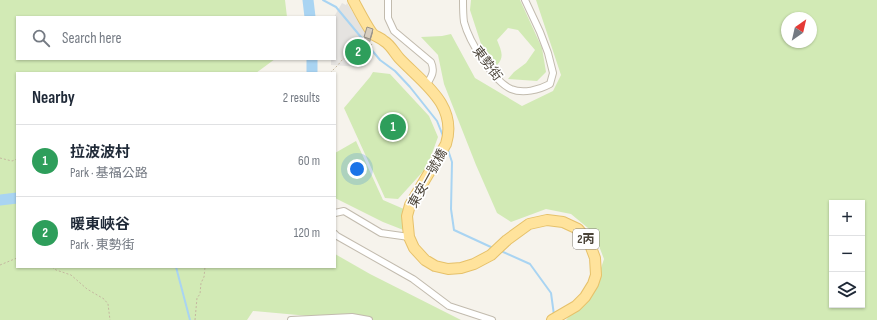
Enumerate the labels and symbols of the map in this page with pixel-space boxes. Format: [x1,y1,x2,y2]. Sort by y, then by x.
north arrow [781,12,817,48]
pin: 2 [345,37,371,67]
street label: 東勢街 [469,43,505,84]
pin: 1 [380,112,406,142]
street label: 東安一號橋 [405,146,451,211]
your location [347,159,367,179]
road number: 2丙 [573,229,599,249]

